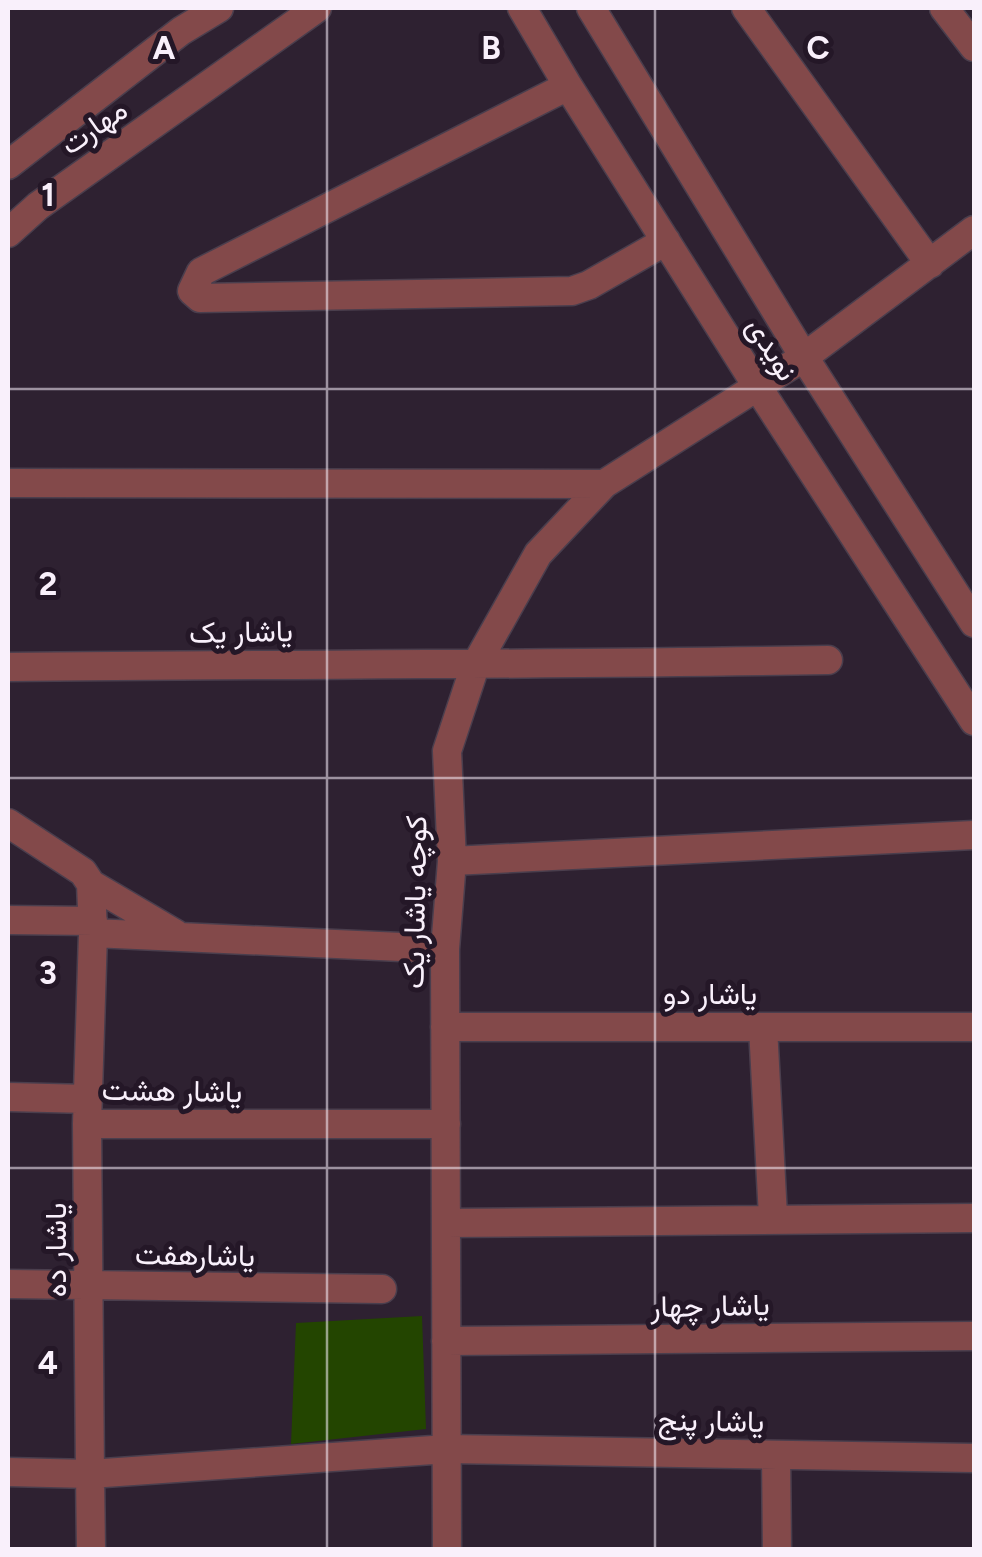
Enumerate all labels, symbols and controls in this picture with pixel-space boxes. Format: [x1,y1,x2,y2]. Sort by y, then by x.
text: A [153,29,176,67]
text: B [481,29,501,67]
text: C [806,29,830,67]
street label: مهارت [53,91,134,163]
text: 1 [41,176,55,214]
street label: نویدی [739,310,806,388]
text: 2 [39,565,57,603]
street label: یاشار یک [189,612,293,651]
street label: کوچه یاشار یک [394,815,437,989]
text: 3 [39,954,57,992]
street label: یاشار دو [663,975,757,1012]
street label: یاشار هشت [101,1071,243,1110]
street label: یاشار ده [37,1203,74,1297]
street label: یاشارهفت [135,1235,255,1274]
street label: یاشار چهار [649,1286,770,1327]
text: 4 [38,1344,58,1382]
street label: یاشار پنج [657,1401,765,1442]

